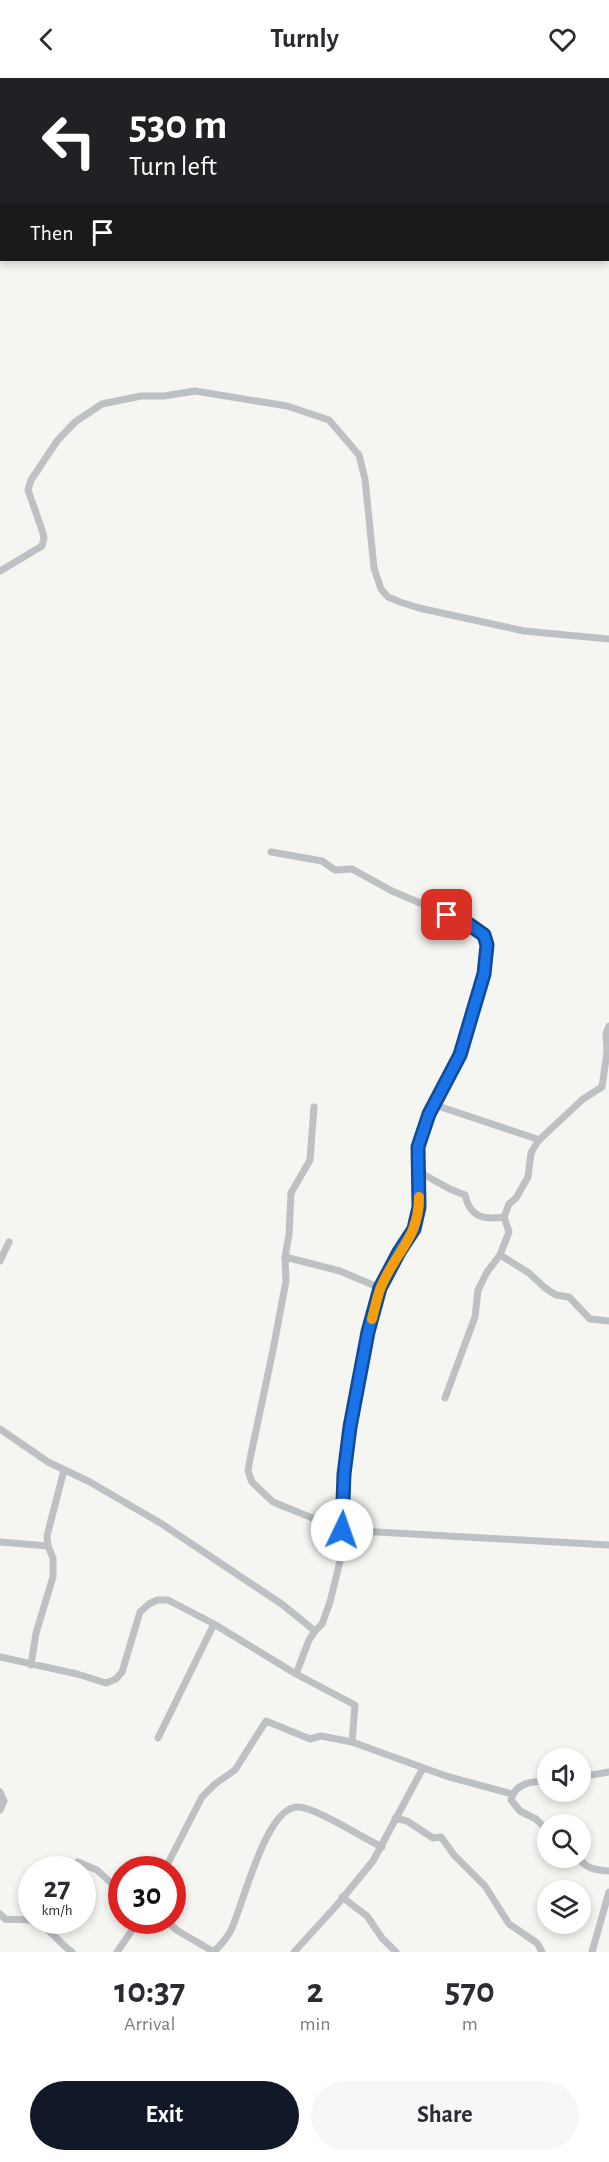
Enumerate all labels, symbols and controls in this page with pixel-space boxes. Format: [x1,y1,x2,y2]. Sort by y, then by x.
icon: back [30,23,63,56]
icon: heart [546,23,579,56]
text: Turnly [270,25,339,52]
icon: left [30,102,108,180]
text: 530 m [129,104,227,146]
text: Turn left [129,153,217,180]
icon: arrive [86,216,119,249]
text: Then [30,222,74,244]
pin [421,889,472,940]
icon: arrive [430,898,463,931]
position arrow [310,1498,374,1562]
map controls [537,1748,591,1934]
button: sound [537,1748,591,1802]
button: search [537,1814,591,1868]
speed limit sign: 30 [108,1856,186,1934]
text: 27 [43,1873,71,1903]
button: layers [537,1880,591,1934]
text: km/h [42,1903,72,1918]
text: 10:37 [114,1973,185,2009]
text: 2 [307,1973,324,2009]
text: 570 [445,1973,495,2009]
text: Arrival [124,2014,175,2034]
text: min [299,2014,331,2034]
text: m [462,2014,478,2034]
button: Exit [30,2081,299,2150]
button: Share [311,2081,579,2150]

